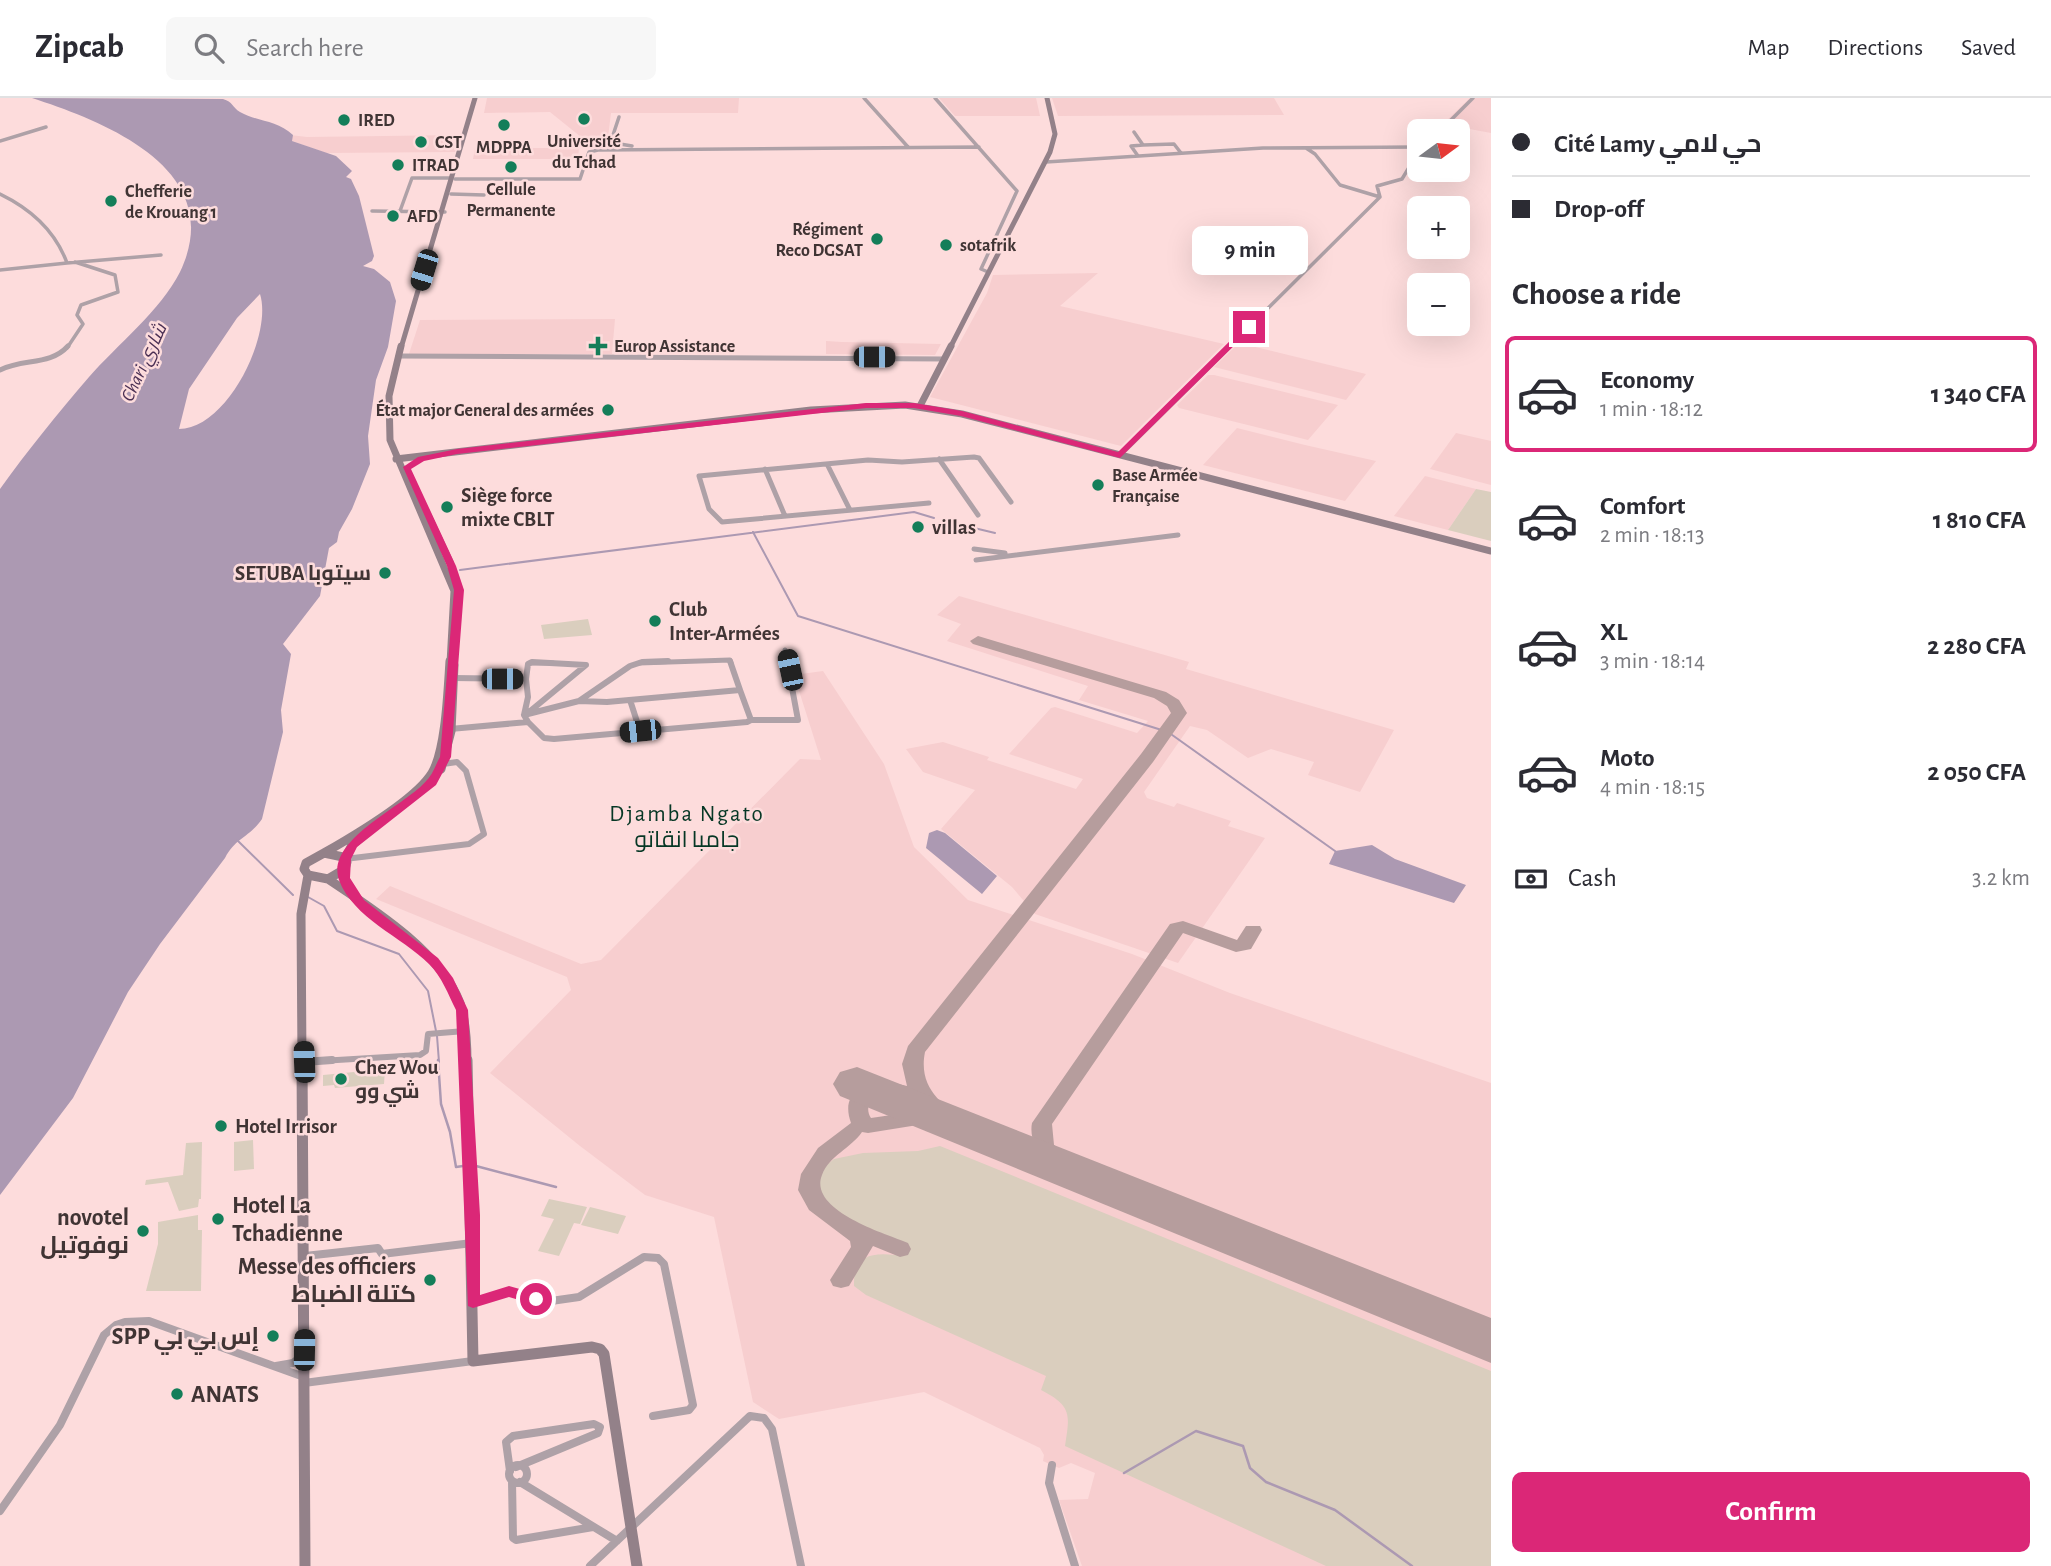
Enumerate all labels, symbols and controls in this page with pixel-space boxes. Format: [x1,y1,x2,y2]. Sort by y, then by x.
search box [166,17,656,80]
icon: search [190,29,228,67]
text: Zipcab [35,31,124,64]
text: Search here [246,35,364,61]
text: Map [1747,36,1789,60]
text: Directions [1827,36,1923,60]
text: Saved [1961,36,2016,60]
marker: Université du Tchad [576,111,592,127]
marker: IRED [336,112,352,128]
place label: IRED [358,112,395,130]
marker: MDPPA [496,117,512,133]
north arrow [1407,119,1470,182]
map controls [1407,119,1470,336]
text: Cité Lamy حي لامي [1554,131,1761,157]
place label: Université du Tchad [547,133,621,172]
marker: CST [413,134,429,150]
place label: CST [435,134,462,152]
place label: MDPPA [476,139,532,157]
marker: ITRAD [390,157,406,173]
place label: ITRAD [412,157,460,175]
marker: Cellule Permanente [503,159,519,175]
place label: Cellule Permanente [466,181,556,220]
place label: Chefferie de Krouang 1 [125,183,217,222]
marker: Chefferie de Krouang 1 [103,193,119,209]
button: + [1407,196,1470,259]
text: Drop-off [1554,196,1643,222]
marker: AFD [385,208,401,224]
place label: AFD [407,208,438,226]
place label: Régiment Reco DGSAT [775,221,863,260]
callout: 9 min [1191,226,1307,274]
marker: Régiment Reco DGSAT [869,231,885,247]
marker: sotafrik [938,237,954,253]
place label: sotafrik [960,237,1016,255]
text: 9 min [1224,239,1276,262]
car [408,247,441,293]
button: − [1407,273,1470,336]
text: Choose a ride [1512,278,1681,310]
route end [1233,311,1265,343]
water label: Chari شاري [117,319,176,406]
marker: Europ Assistance [588,336,608,356]
place label: Europ Assistance [614,338,735,356]
car [854,347,896,368]
icon: car [1516,363,1579,426]
text: Economy [1600,367,1694,393]
text: 1 340 CFA [1931,381,2026,407]
text: 1 min · 18:12 [1600,398,1703,421]
place label: État major General des armées [375,399,594,420]
marker: État major General des armées [600,402,616,418]
place label: Base Armée Française [1112,467,1198,506]
marker: Base Armée Française [1090,477,1106,493]
place label: Siège force mixte CBLT [461,485,555,530]
icon: car [1516,489,1579,552]
text: Comfort [1600,493,1685,519]
marker: Siège force mixte CBLT [439,499,455,515]
text: 1 810 CFA [1933,507,2026,533]
place label: villas [932,517,976,538]
marker: villas [910,519,926,535]
text: 2 min · 18:13 [1600,524,1704,547]
place label: SETUBA سيتوبا [235,563,371,586]
marker: SETUBA سيتوبا [377,565,393,581]
place label: Club Inter-Armées [669,599,780,644]
marker: Club Inter-Armées [647,613,663,629]
icon: car [1516,615,1579,678]
text: XL [1600,619,1627,645]
text: 2 280 CFA [1927,633,2026,659]
car [776,647,805,693]
text: 3 min · 18:14 [1600,650,1705,673]
car [482,669,524,690]
car [619,718,662,744]
icon: car [1516,741,1579,804]
text: Moto [1600,745,1655,771]
text: 2 050 CFA [1927,759,2026,785]
text: 4 min · 18:15 [1600,776,1705,799]
district label: Djamba Ngato جامبا انقاتو [609,803,765,852]
icon: cash [1512,860,1550,898]
text: Cash [1568,865,1617,891]
text: 3.2 km [1972,867,2030,890]
car [293,1041,316,1083]
place label: Chez Wou شي وو [355,1057,438,1107]
marker: Chez Wou شي وو [333,1071,349,1087]
place label: Hotel Irrisor [235,1116,338,1137]
marker: Hotel Irrisor [213,1118,229,1134]
place label: Hotel La Tchadienne [232,1194,343,1246]
place label: novotel نوفوتيل [40,1206,129,1259]
marker: Hotel La Tchadienne [210,1211,226,1227]
marker: novotel نوفوتيل [135,1223,151,1239]
place label: Messe des officiers كتلة الضباط [238,1255,416,1307]
marker: Messe des officiers كتلة الضباط [422,1272,438,1288]
route start [520,1283,552,1315]
place label: SPP إس بي بي [112,1325,259,1355]
marker: SPP إس بي بي [265,1328,281,1344]
car [294,1329,315,1371]
place label: ANATS [191,1383,259,1407]
marker: ANATS [169,1386,185,1402]
button: Confirm [1512,1472,2030,1552]

